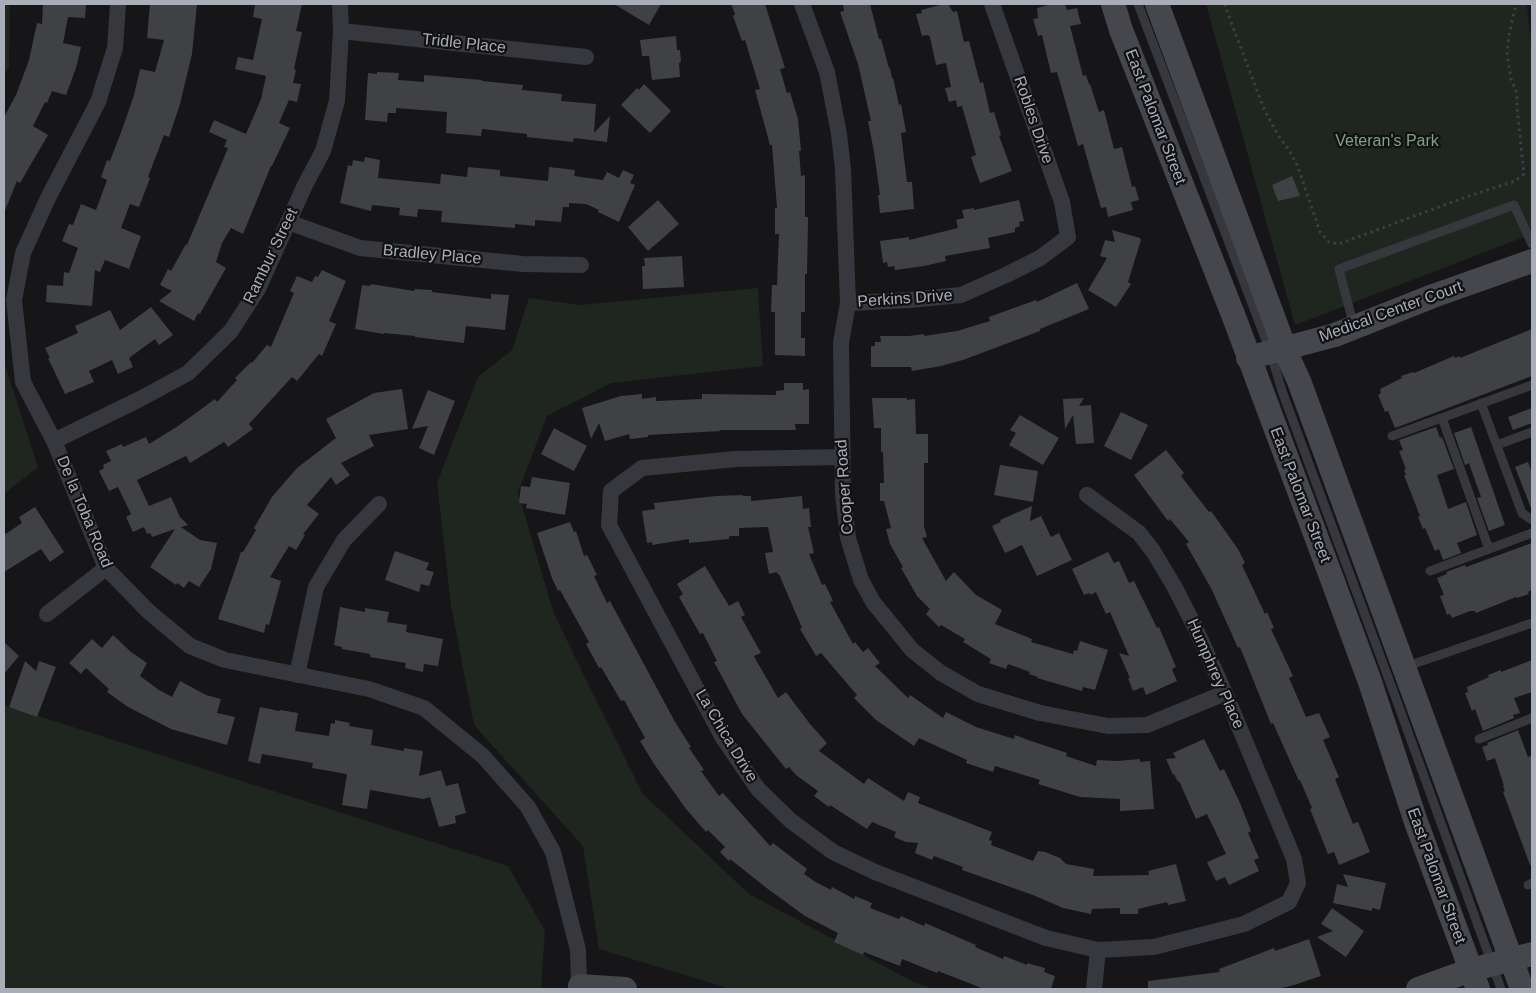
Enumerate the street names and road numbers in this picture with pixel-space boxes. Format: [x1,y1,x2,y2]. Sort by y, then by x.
street label: Tridle Place [421,30,507,58]
street label: East Palomar Street [1120,47,1190,187]
street label: Robles Drive [1009,74,1057,166]
street label: Rambur Street [240,205,302,307]
street label: Bradley Place [382,241,482,269]
street label: Medical Center Court [1317,277,1465,347]
street label: Perkins Drive [857,286,953,312]
street label: East Palomar Street [1265,425,1335,565]
street label: Cooper Road [832,439,858,535]
street label: De la Toba Road [52,453,116,571]
street label: Humphrey Place [1182,616,1248,732]
street label: La Chica Drive [691,686,761,786]
street label: East Palomar Street [1402,805,1470,947]

